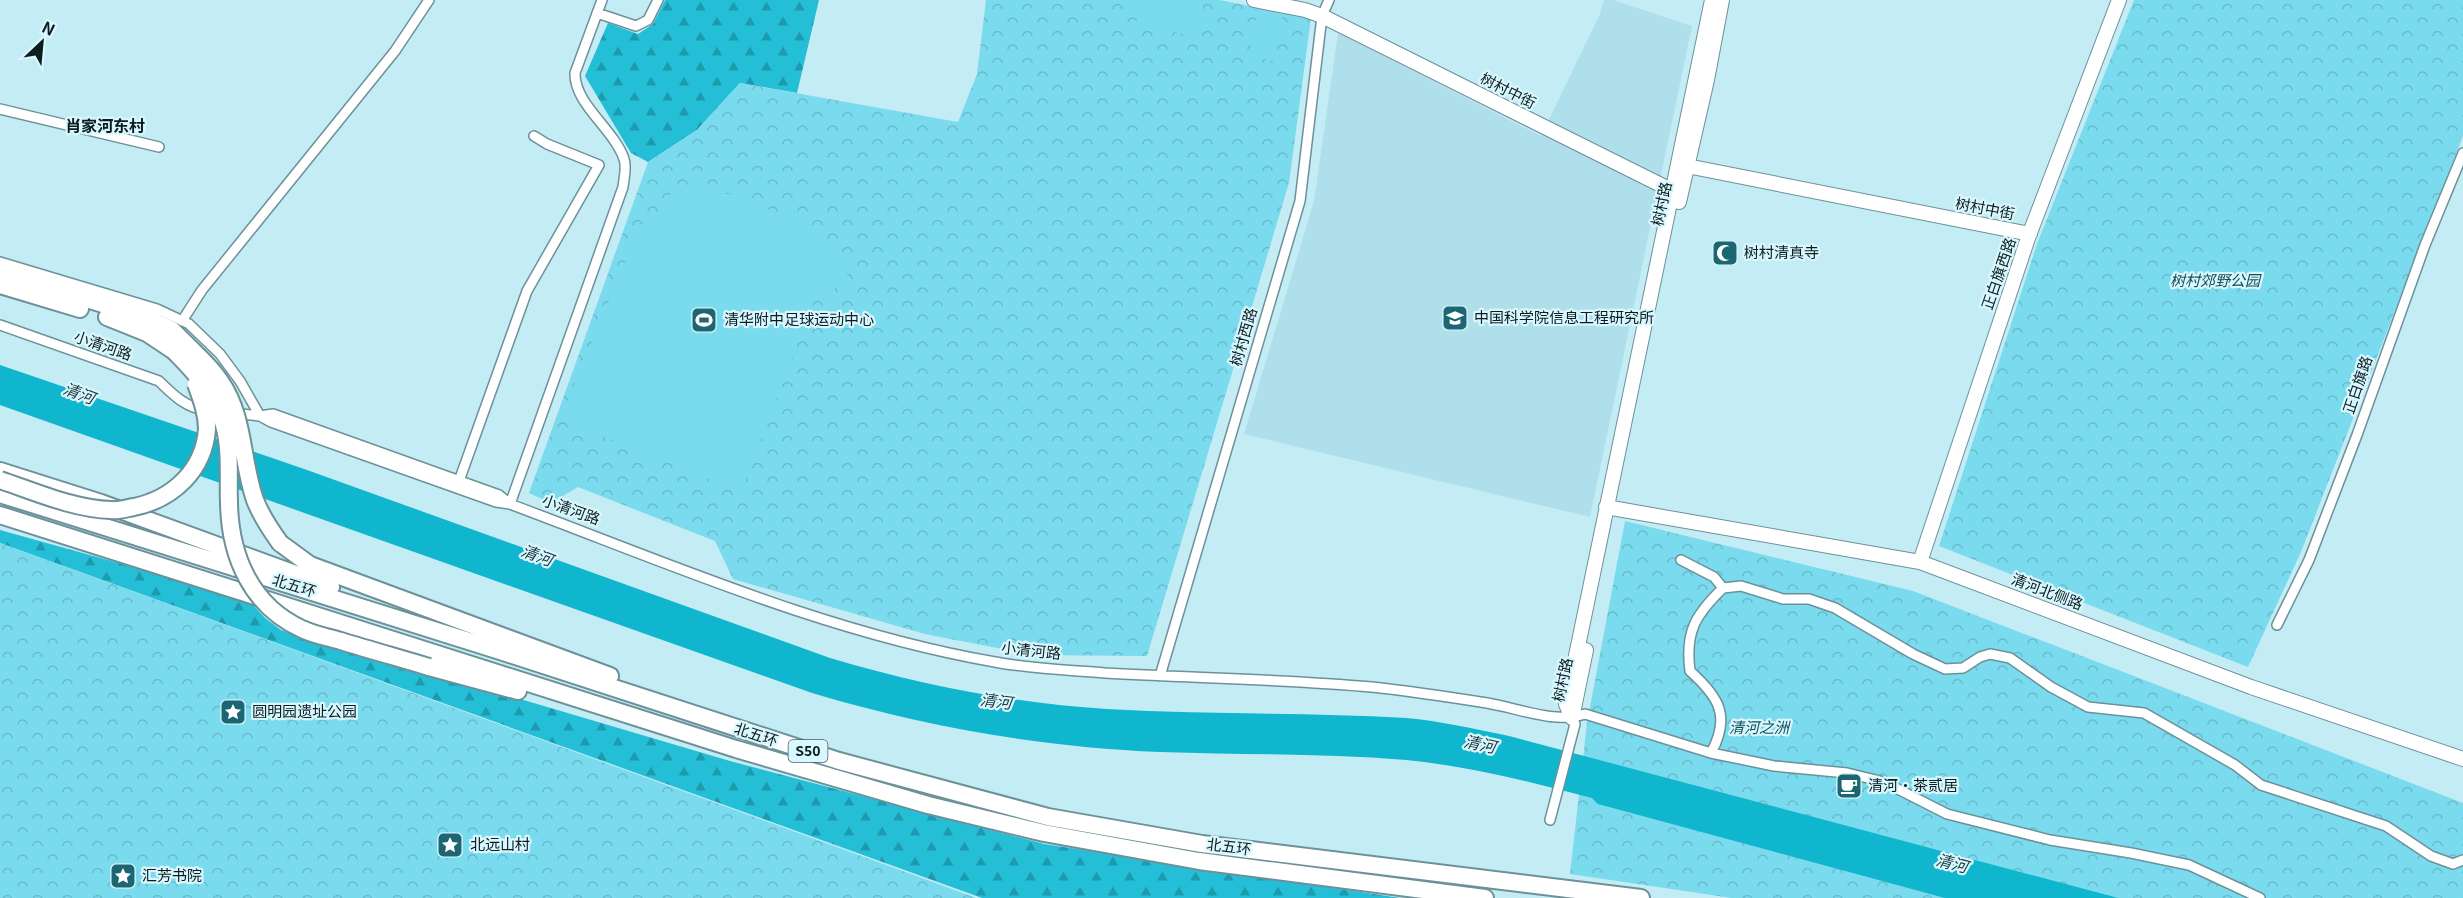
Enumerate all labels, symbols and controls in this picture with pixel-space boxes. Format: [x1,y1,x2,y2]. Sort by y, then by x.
north arrow [12,12,72,72]
text: N [38,14,60,41]
street label: 树村中街 [1477,67,1540,113]
district label: 肖家河东村 [65,113,145,137]
street label: 树村路 [1646,179,1675,228]
street label: 树村中街 [1954,191,2017,224]
street label: 正白旗西路 [1975,235,2020,312]
mosque icon: 树村清真寺 [1710,238,1740,268]
place label: 树村清真寺 [1744,241,1819,262]
park label: 树村郊野公园 [2170,269,2262,290]
school or university icon: 中国科学院信息工程研究所 [1440,303,1470,333]
sports icon: 清华附中足球运动中心 [689,305,719,335]
street label: 树村西路 [1224,305,1261,368]
place label: 中国科学院信息工程研究所 [1474,306,1654,327]
place label: 清华附中足球运动中心 [724,308,874,329]
street label: 小清河路 [72,325,135,364]
street label: 正白旗路 [2337,353,2376,416]
water label: 清河 [60,375,101,410]
street label: 小清河路 [540,488,603,529]
water label: 清河 [518,537,559,572]
street label: 清河北侧路 [2009,567,2086,614]
street label: 北五环 [270,568,319,601]
street label: 小清河路 [1000,636,1062,663]
street label: 树村路 [1547,655,1576,704]
water label: 清河 [979,686,1016,714]
place icon: 圆明园遗址公园 [218,697,248,727]
place label: 圆明园遗址公园 [252,700,357,721]
park label: 清河之洲 [1729,716,1791,737]
street label: 北五环 [732,717,781,751]
water label: 清河 [1462,728,1501,759]
road number: S50 [788,740,828,762]
cafe icon: 清河·茶贰居 [1834,771,1864,801]
place label: 清河·茶贰居 [1868,774,1958,795]
place icon: 北远山村 [435,830,465,860]
street label: 北五环 [1206,832,1253,859]
place label: 北远山村 [470,833,530,854]
water label: 清河 [1934,846,1974,879]
place icon: 汇芳书院 [108,861,138,891]
place label: 汇芳书院 [142,864,202,885]

